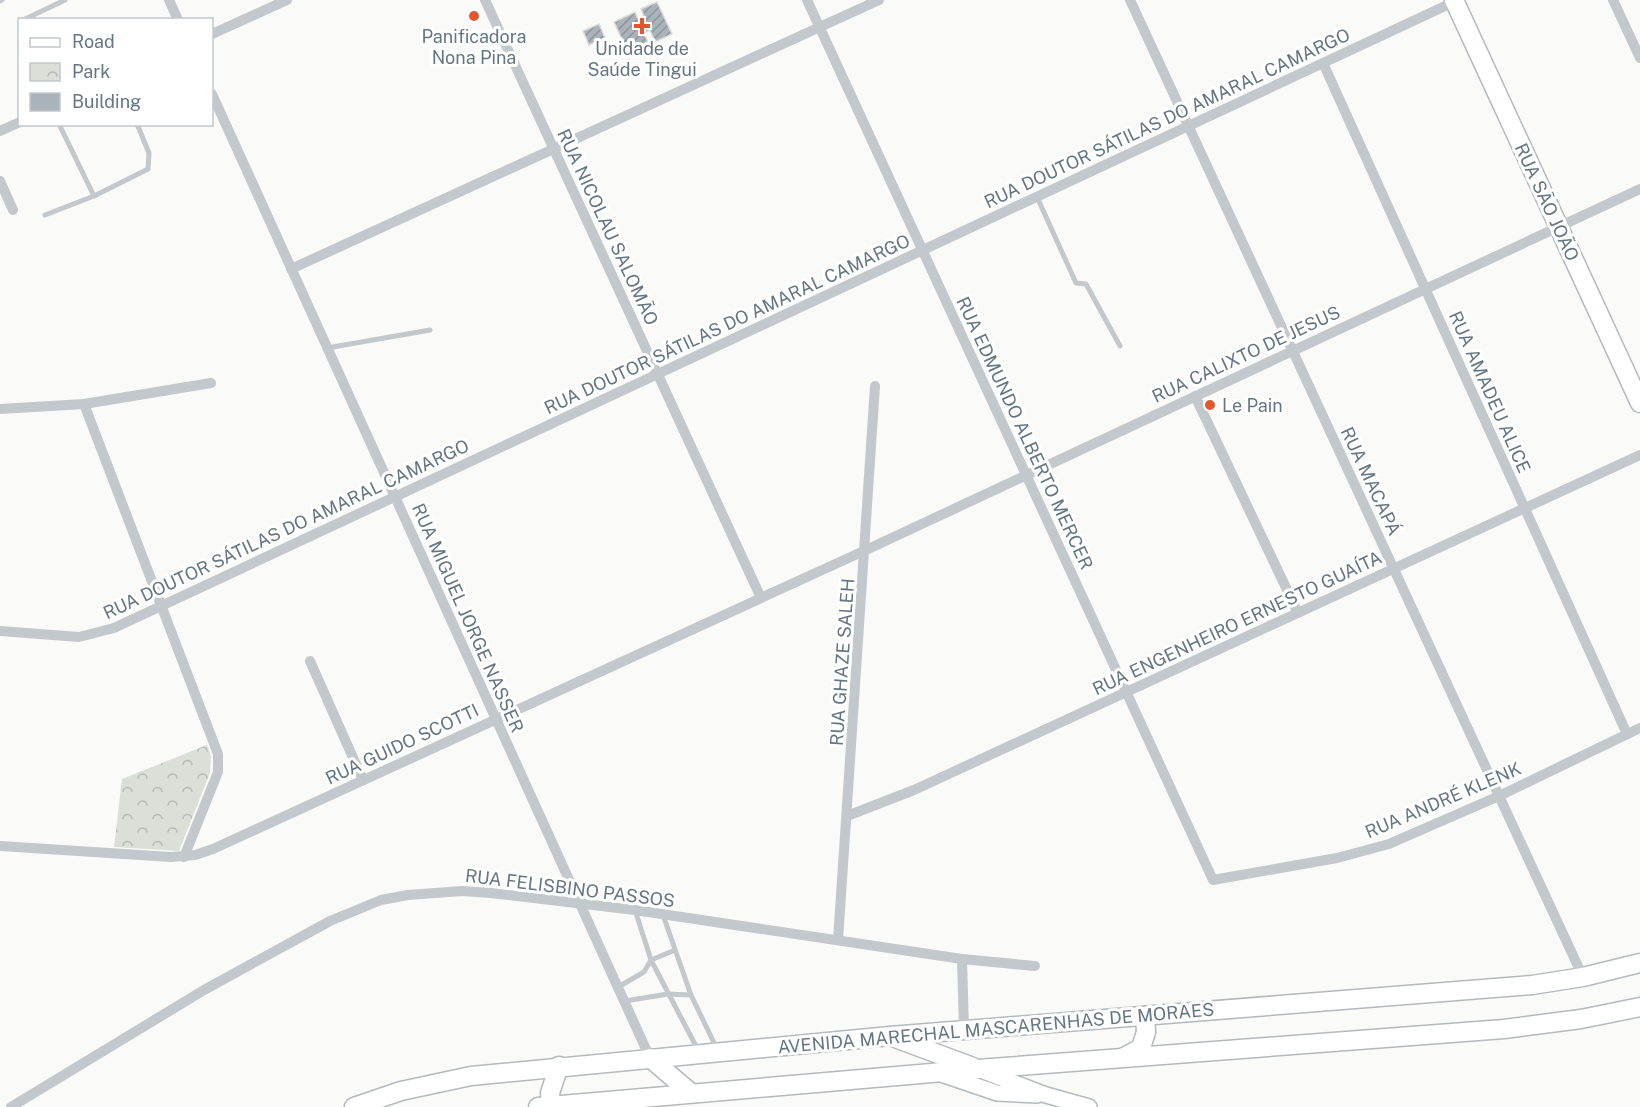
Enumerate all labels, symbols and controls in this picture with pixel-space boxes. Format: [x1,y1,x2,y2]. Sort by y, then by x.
marker: Panificadora Nona Pina [467,9,481,23]
marker: Unidade de Saúde Tingui [633,17,651,35]
legend [18,18,213,126]
street label: RUA DOUTOR SÁTILAS DO AMARAL CAMARGO [980,23,1353,212]
place label: Panificadora Nona Pina [422,26,526,68]
text: Road [72,31,115,52]
place label: Unidade de Saúde Tingui [587,38,697,80]
text: Park [72,61,110,82]
text: Building [72,91,141,112]
street label: RUA NICOLAU SALOMÃO [553,125,664,328]
street label: RUA SÃO JOÃO [1511,139,1584,264]
street label: RUA DOUTOR SÁTILAS DO AMARAL CAMARGO [540,229,913,418]
street label: RUA EDMUNDO ALBERTO MERCER [952,293,1098,573]
street label: RUA CALIXTO DE JESUS [1149,301,1343,407]
street label: RUA AMADEU ALICE [1445,308,1535,476]
place label: Le Pain [1222,395,1283,416]
marker: Le Pain [1203,398,1217,412]
street label: RUA MACAPÁ [1337,423,1406,539]
street label: RUA DOUTOR SÁTILAS DO AMARAL CAMARGO [99,434,472,623]
street label: RUA MIGUEL JORGE NASSER [408,500,528,736]
street label: RUA ENGENHEIRO ERNESTO GUAÍTA [1089,546,1385,699]
street label: RUA GHAZE SALEH [826,578,858,746]
street label: RUA GUIDO SCOTTI [322,699,482,789]
street label: RUA ANDRÉ KLENK [1361,757,1524,842]
street label: RUA FELISBINO PASSOS [464,865,676,911]
street label: AVENIDA MARECHAL MASCARENHAS DE MORAES [777,998,1215,1058]

